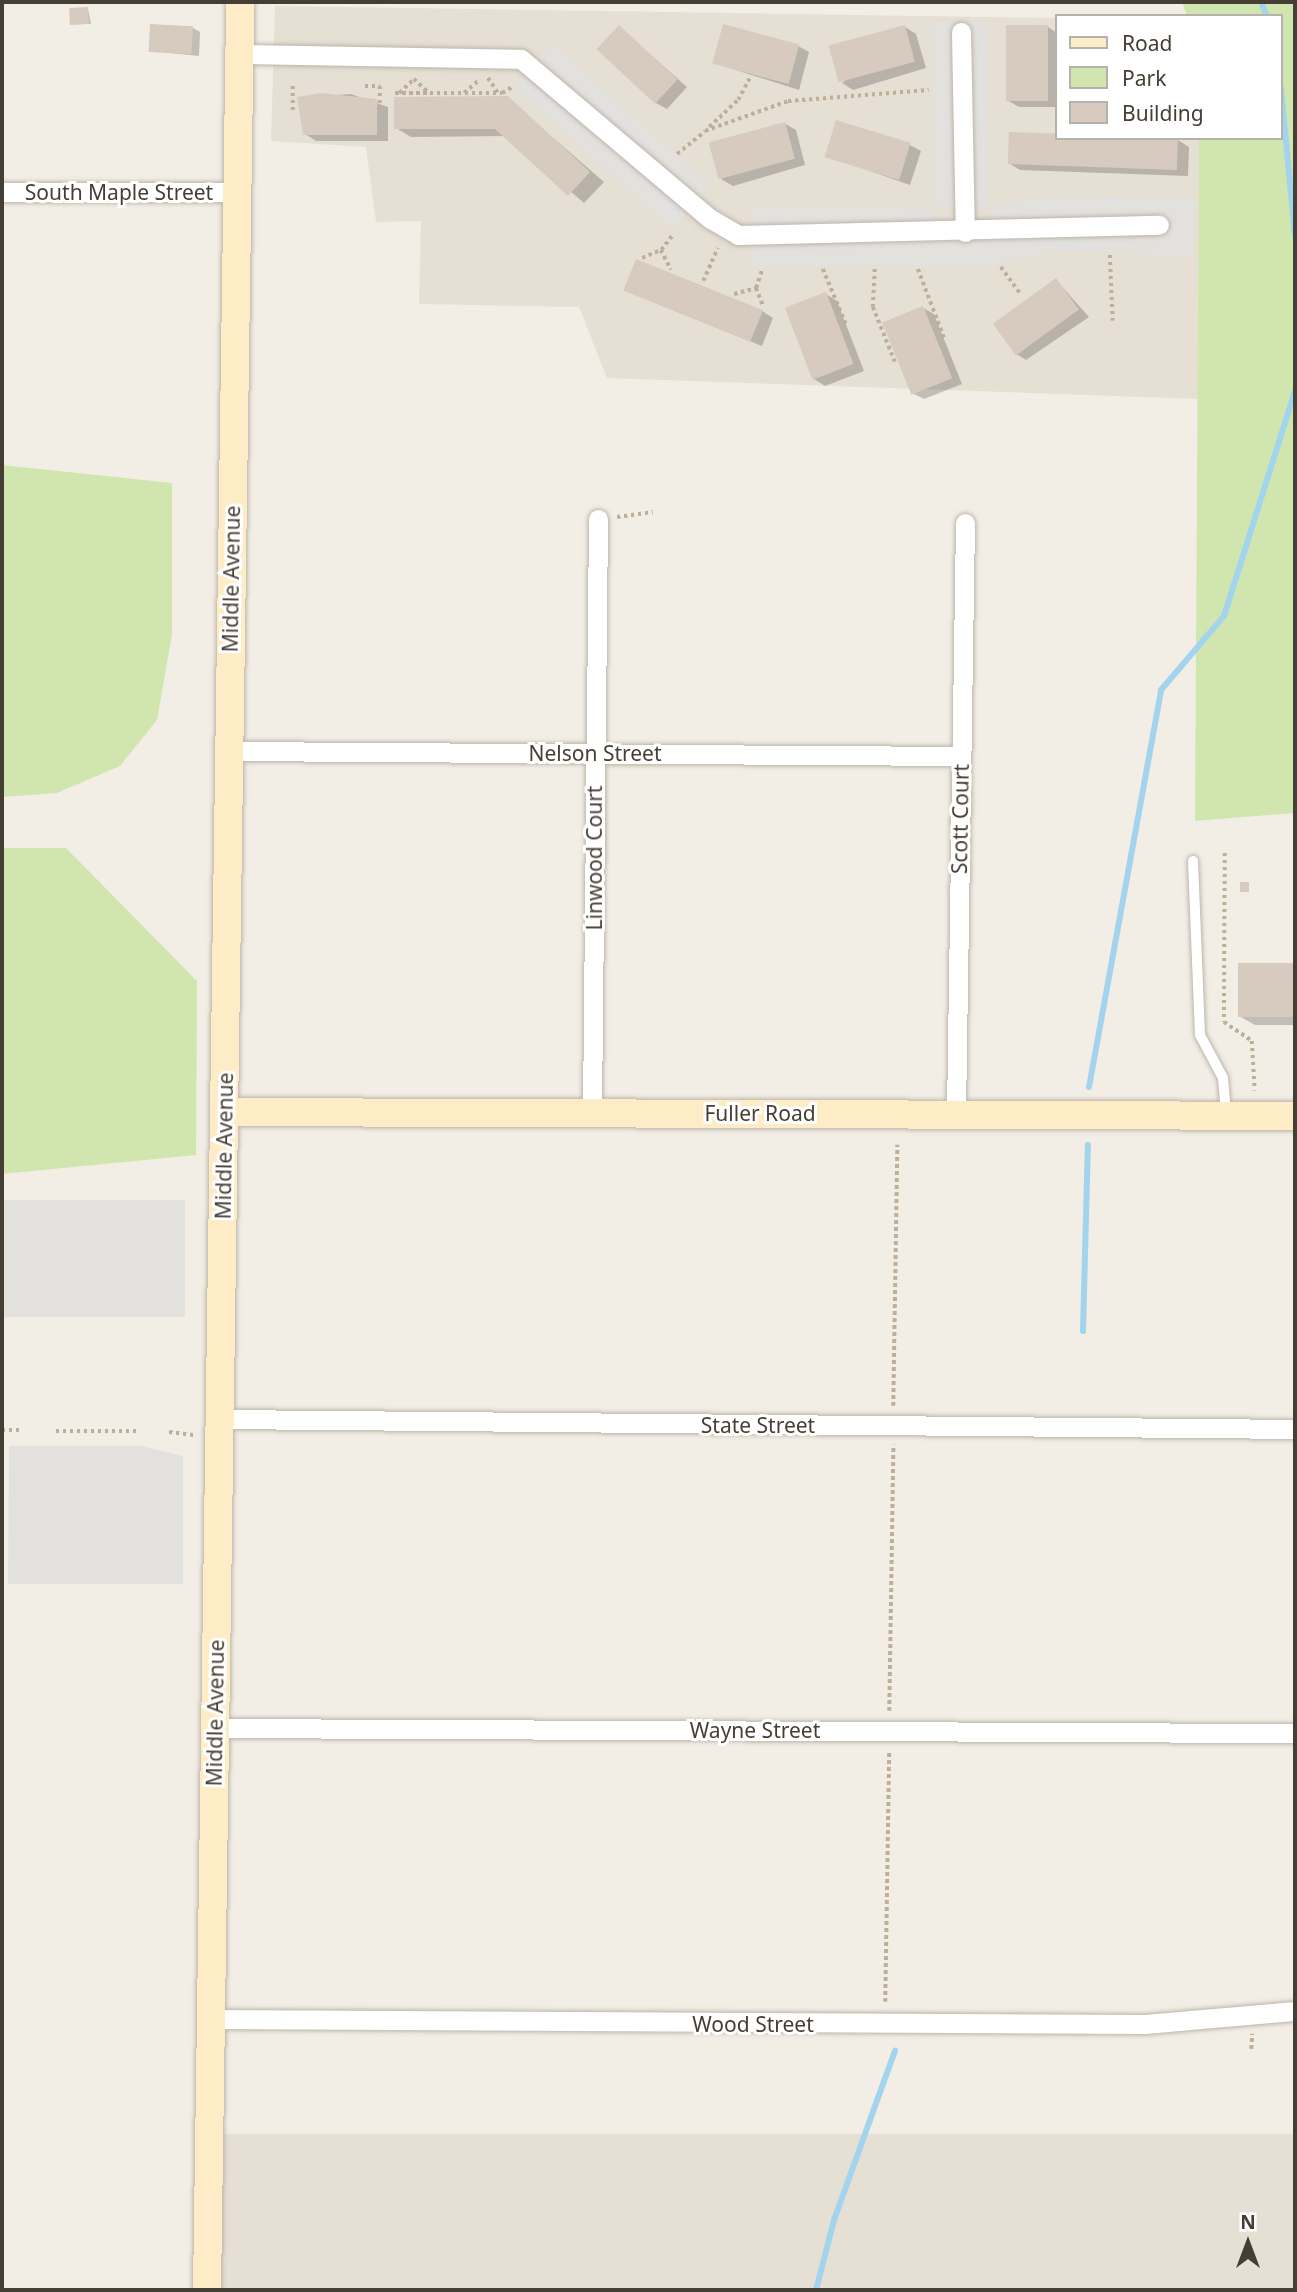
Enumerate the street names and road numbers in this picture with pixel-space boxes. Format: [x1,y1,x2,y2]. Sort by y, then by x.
street label: South Maple Street [25,179,213,205]
street label: Middle Avenue [217,505,245,653]
street label: Nelson Street [528,740,662,766]
street label: Scott Court [946,764,974,874]
street label: Linwood Court [581,786,607,930]
street label: Middle Avenue [210,1072,238,1220]
street label: Fuller Road [704,1100,816,1126]
street label: State Street [701,1412,815,1438]
street label: Middle Avenue [201,1639,229,1787]
street label: Wayne Street [690,1717,820,1743]
street label: Wood Street [692,2011,814,2037]

